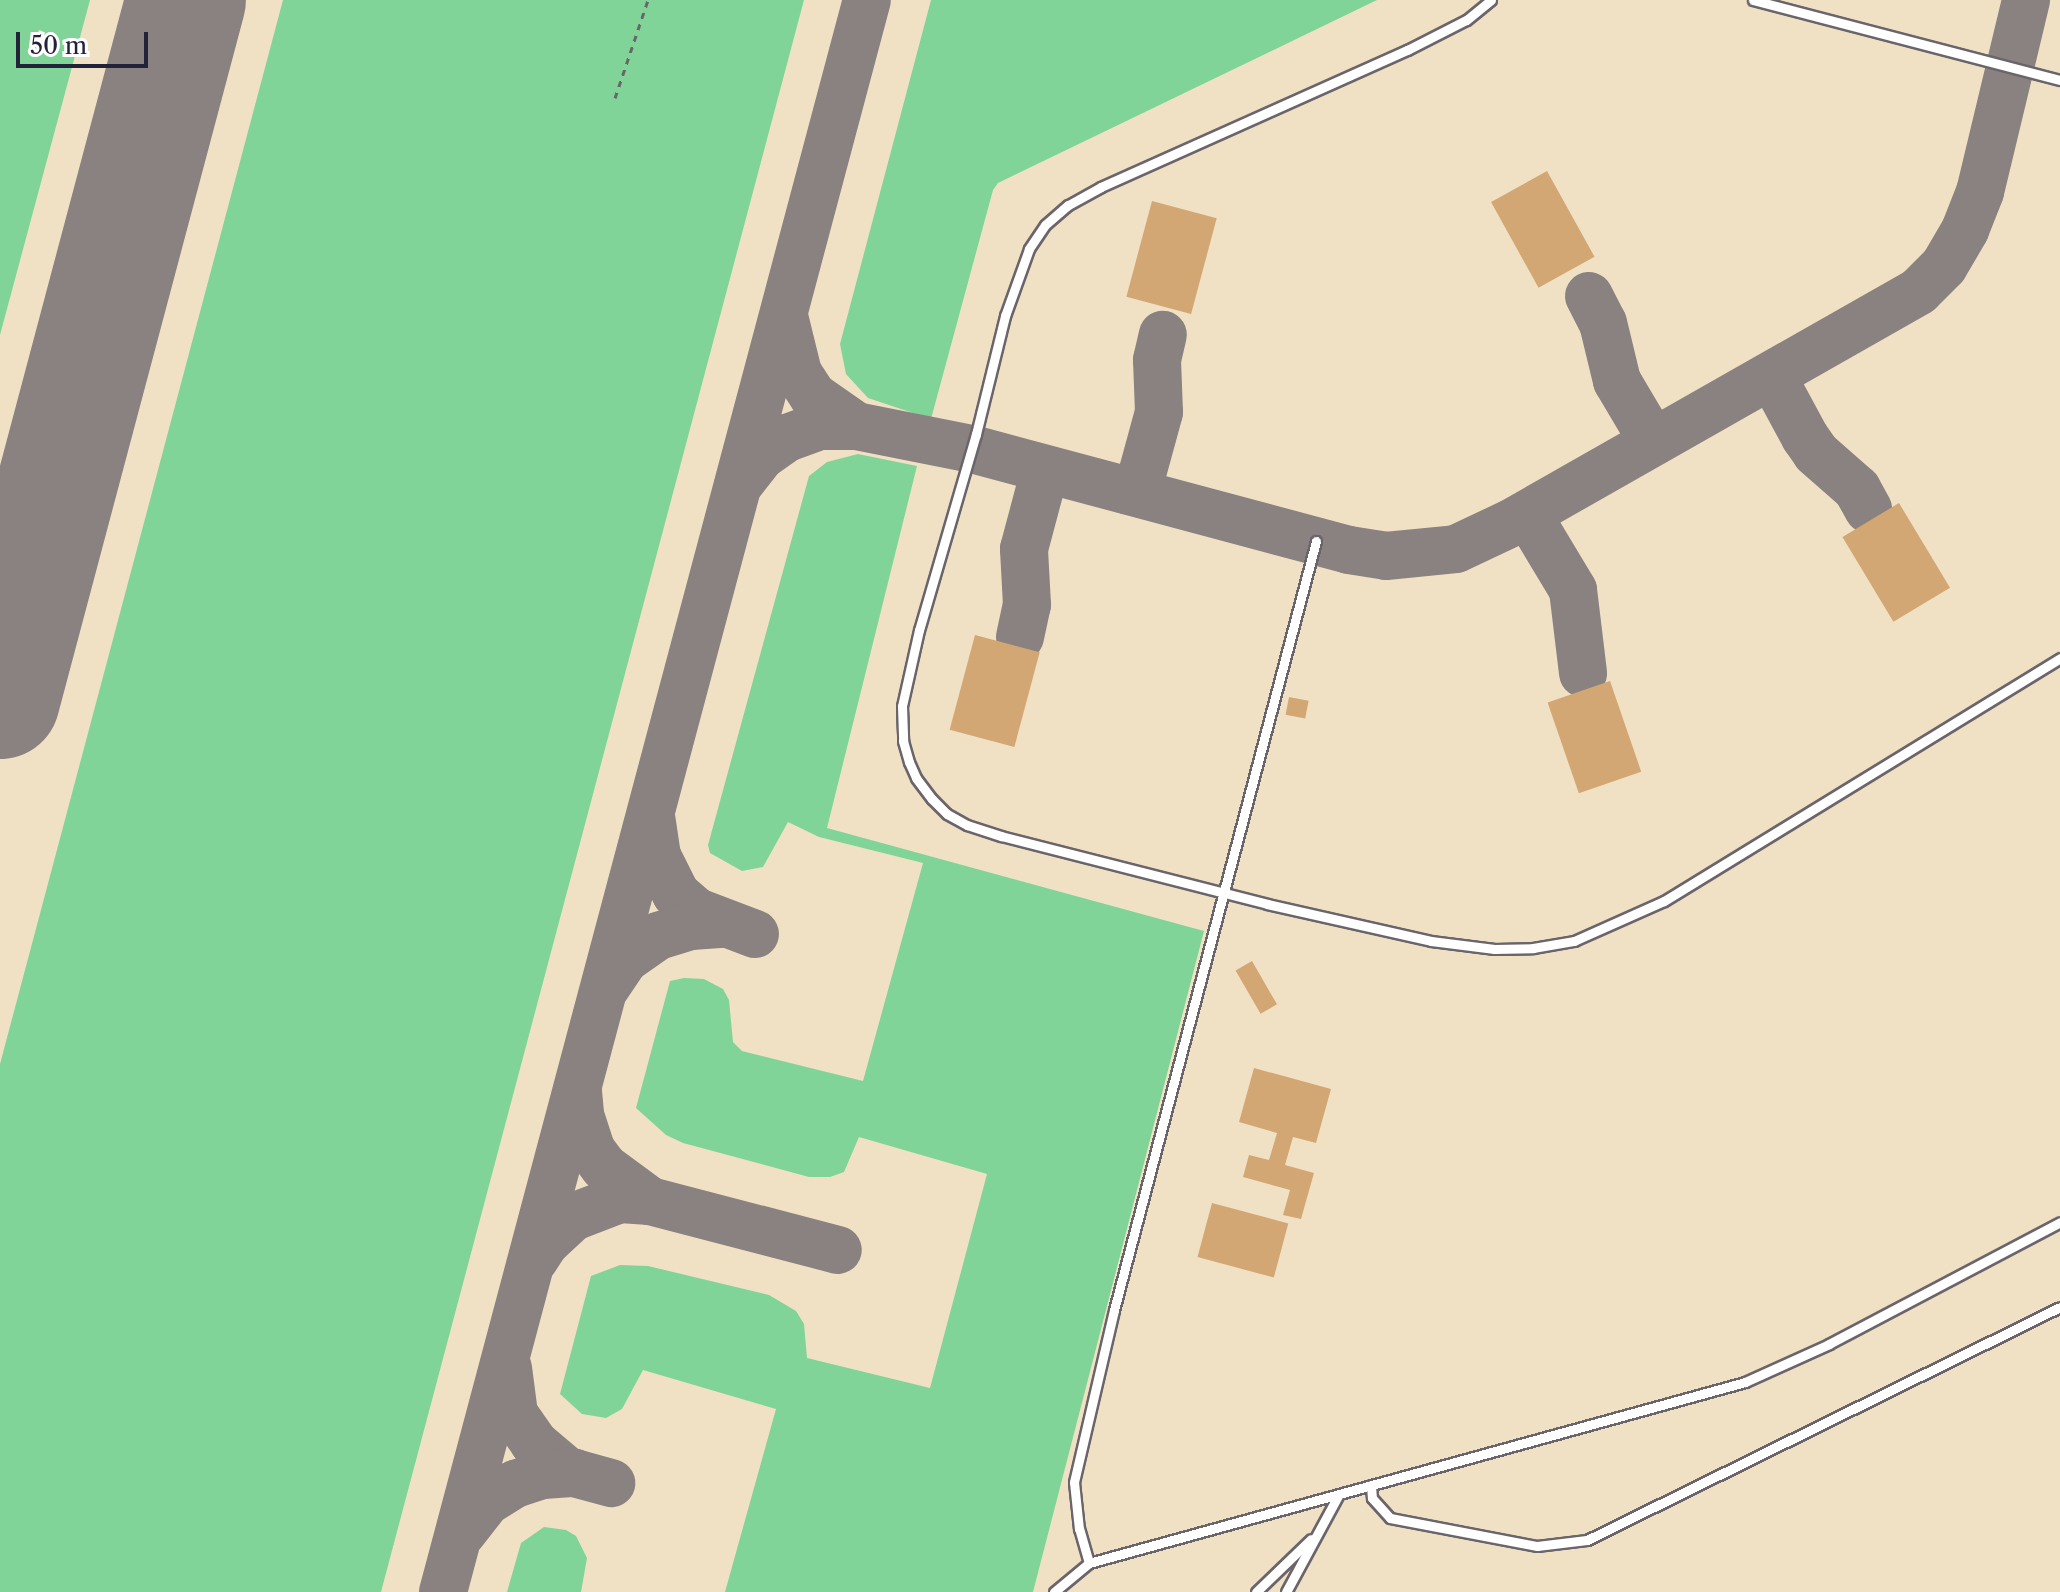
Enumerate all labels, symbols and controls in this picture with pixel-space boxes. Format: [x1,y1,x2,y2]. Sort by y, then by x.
scale bar [20,16,152,66]
text: 50 m [30,31,87,60]

